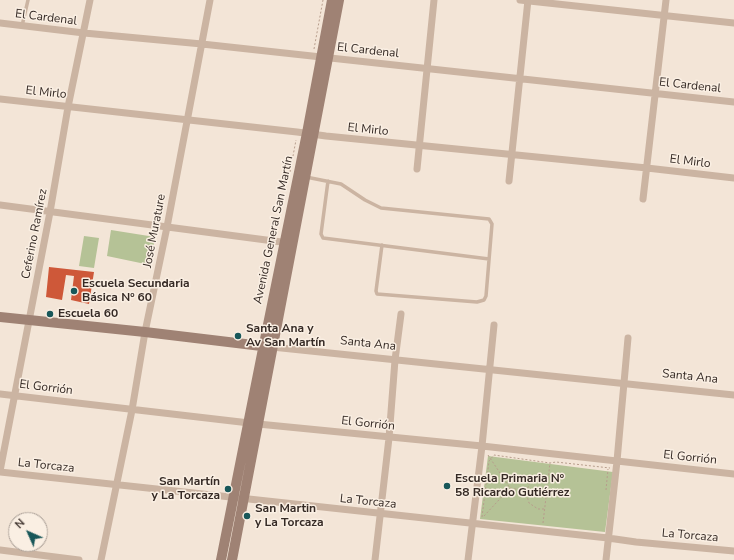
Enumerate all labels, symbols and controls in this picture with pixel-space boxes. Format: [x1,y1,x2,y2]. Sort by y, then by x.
street label: El Cardenal [14,7,78,29]
street label: El Cardenal [336,41,400,61]
street label: El Cardenal [658,76,722,96]
street label: El Mirlo [25,84,67,102]
street label: El Mirlo [347,121,389,139]
street label: El Mirlo [669,152,711,172]
street label: Avenida General San Martín [251,155,297,305]
street label: Ceferino Ramírez [19,188,51,280]
street label: José Murature [141,193,169,269]
place label: Escuela Secundaria Básica Nº 60 [82,277,190,305]
marker: Escuela Secundaria Básica Nº 60 [69,286,79,296]
place label: Escuela 60 [58,307,118,321]
marker: Escuela 60 [45,309,55,319]
place label: Santa Ana y Av San Martín [246,322,325,350]
marker: Santa Ana y Av San Martín [233,331,243,341]
street label: Santa Ana [339,334,397,354]
street label: Santa Ana [661,367,719,387]
street label: El Gorrión [18,378,74,398]
street label: El Gorrión [340,414,396,434]
street label: El Gorrión [662,448,718,468]
street label: La Torcaza [17,456,75,476]
place label: Escuela Primaria Nº 58 Ricardo Gutiérrez [455,472,569,500]
place label: San Martín y La Torcaza [151,475,220,503]
marker: Escuela Primaria Nº 58 Ricardo Gutiérrez [442,481,452,491]
marker: San Martín y La Torcaza [223,484,233,494]
street label: La Torcaza [339,492,397,512]
place label: San Martin y La Torcaza [255,502,324,530]
marker: San Martin y La Torcaza [242,511,252,521]
north arrow [8,512,48,552]
text: N [12,516,28,532]
street label: La Torcaza [661,526,719,546]

